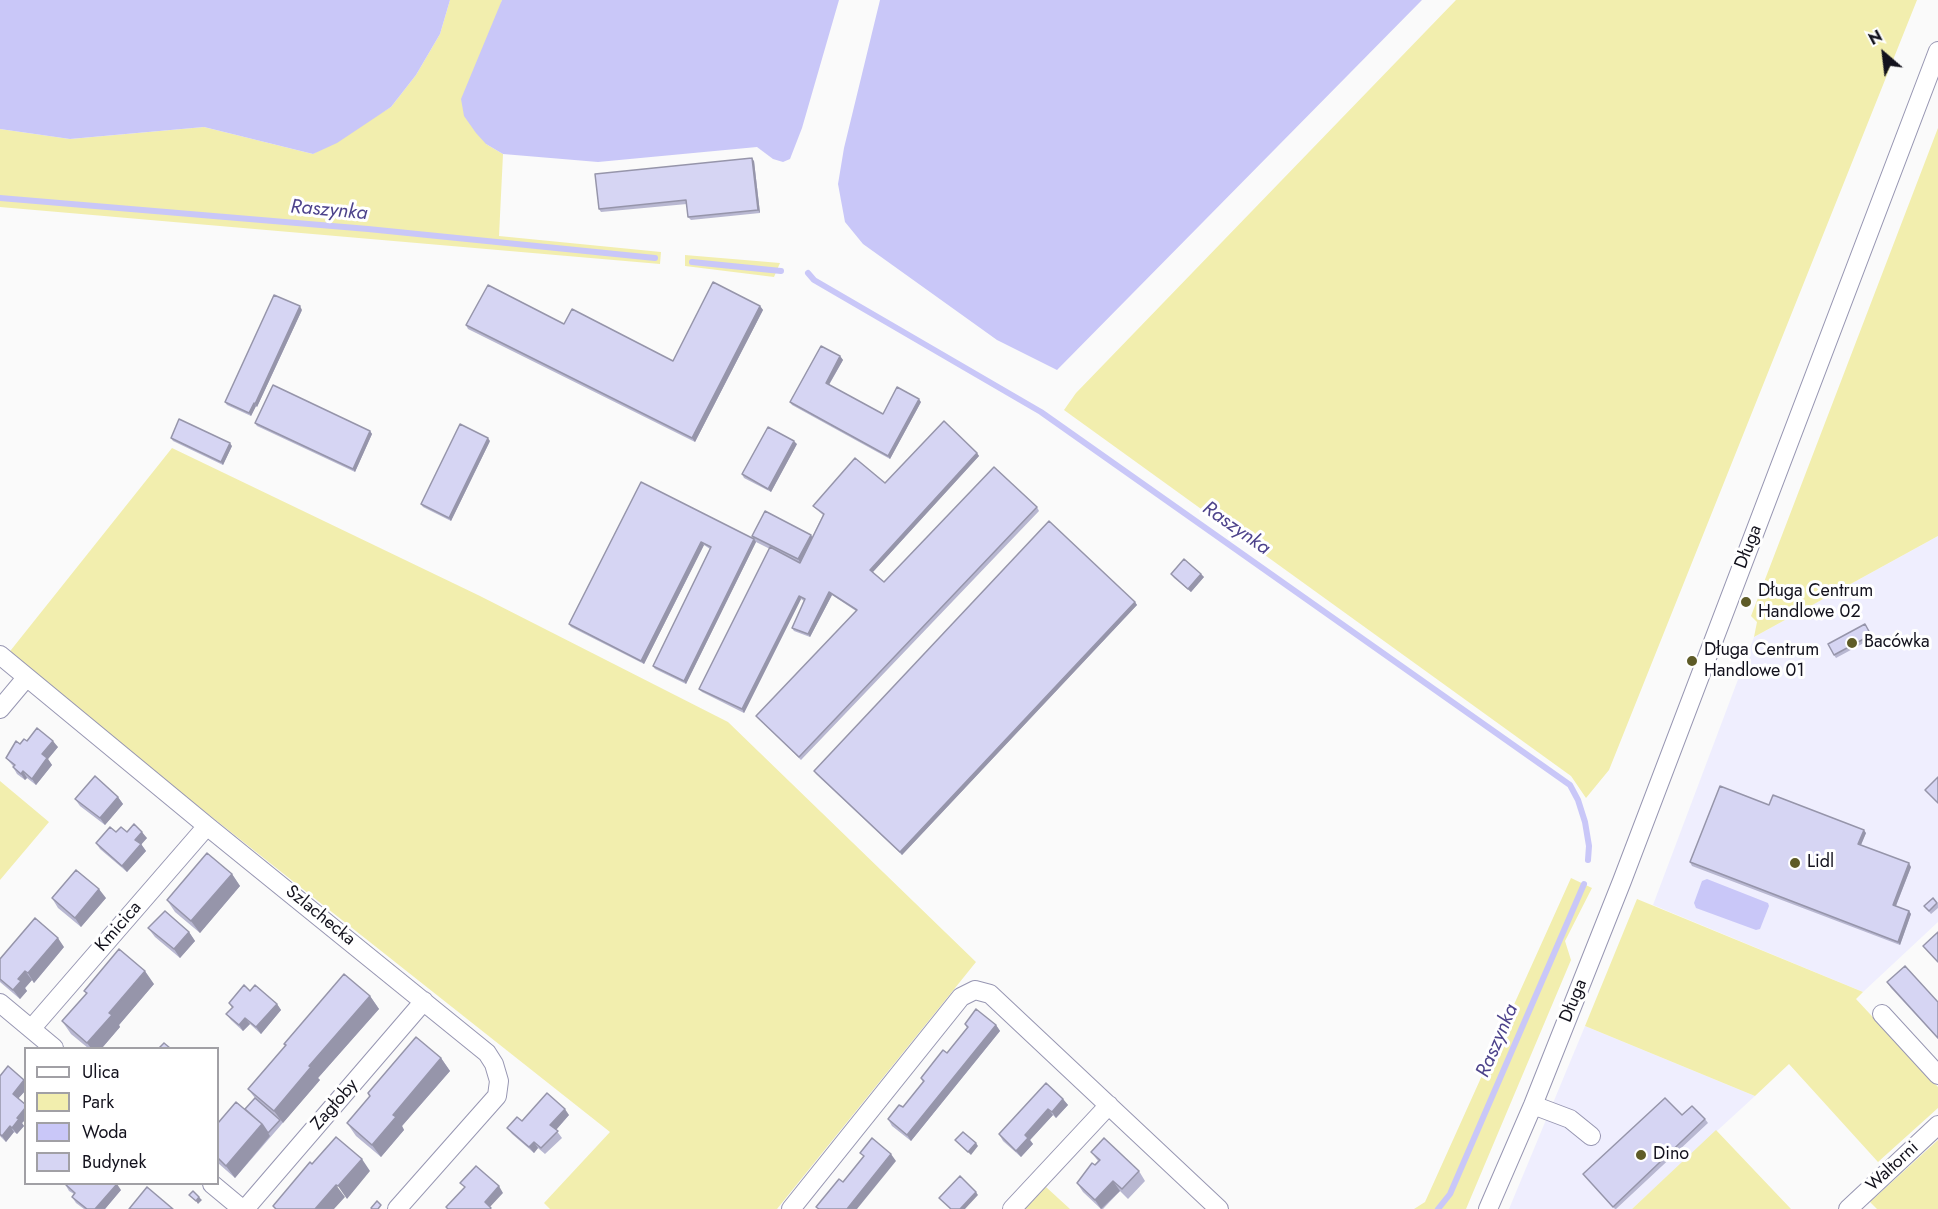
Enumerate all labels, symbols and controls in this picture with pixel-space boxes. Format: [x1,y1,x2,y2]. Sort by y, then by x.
north arrow [1854,24,1914,84]
text: N [1864,25,1886,51]
water label: Raszynka [289,196,369,226]
water label: Raszynka [1197,497,1275,561]
street label: Długa [1731,522,1767,572]
place label: Długa Centrum Handlowe 02 [1758,581,1873,624]
marker: Długa Centrum Handlowe 02 [1739,595,1753,609]
place label: Bacówka [1864,632,1930,654]
marker: Bacówka [1845,636,1859,650]
place label: Długa Centrum Handlowe 01 [1704,640,1819,682]
marker: Długa Centrum Handlowe 01 [1685,654,1699,668]
place label: Lidl [1807,852,1834,874]
marker: Lidl [1788,856,1802,870]
street label: Szlachecka [281,881,359,951]
street label: Kmicica [91,897,147,957]
street label: Długa [1556,976,1592,1026]
water label: Raszynka [1472,1001,1524,1081]
legend [24,1047,219,1185]
text: Ulica [82,1059,119,1085]
street label: Zagłoby [307,1075,363,1135]
text: Park [82,1089,114,1115]
text: Woda [82,1119,127,1145]
street label: Waltorni [1862,1138,1924,1196]
place label: Dino [1653,1144,1689,1166]
marker: Dino [1634,1148,1648,1162]
text: Budynek [82,1149,146,1175]

